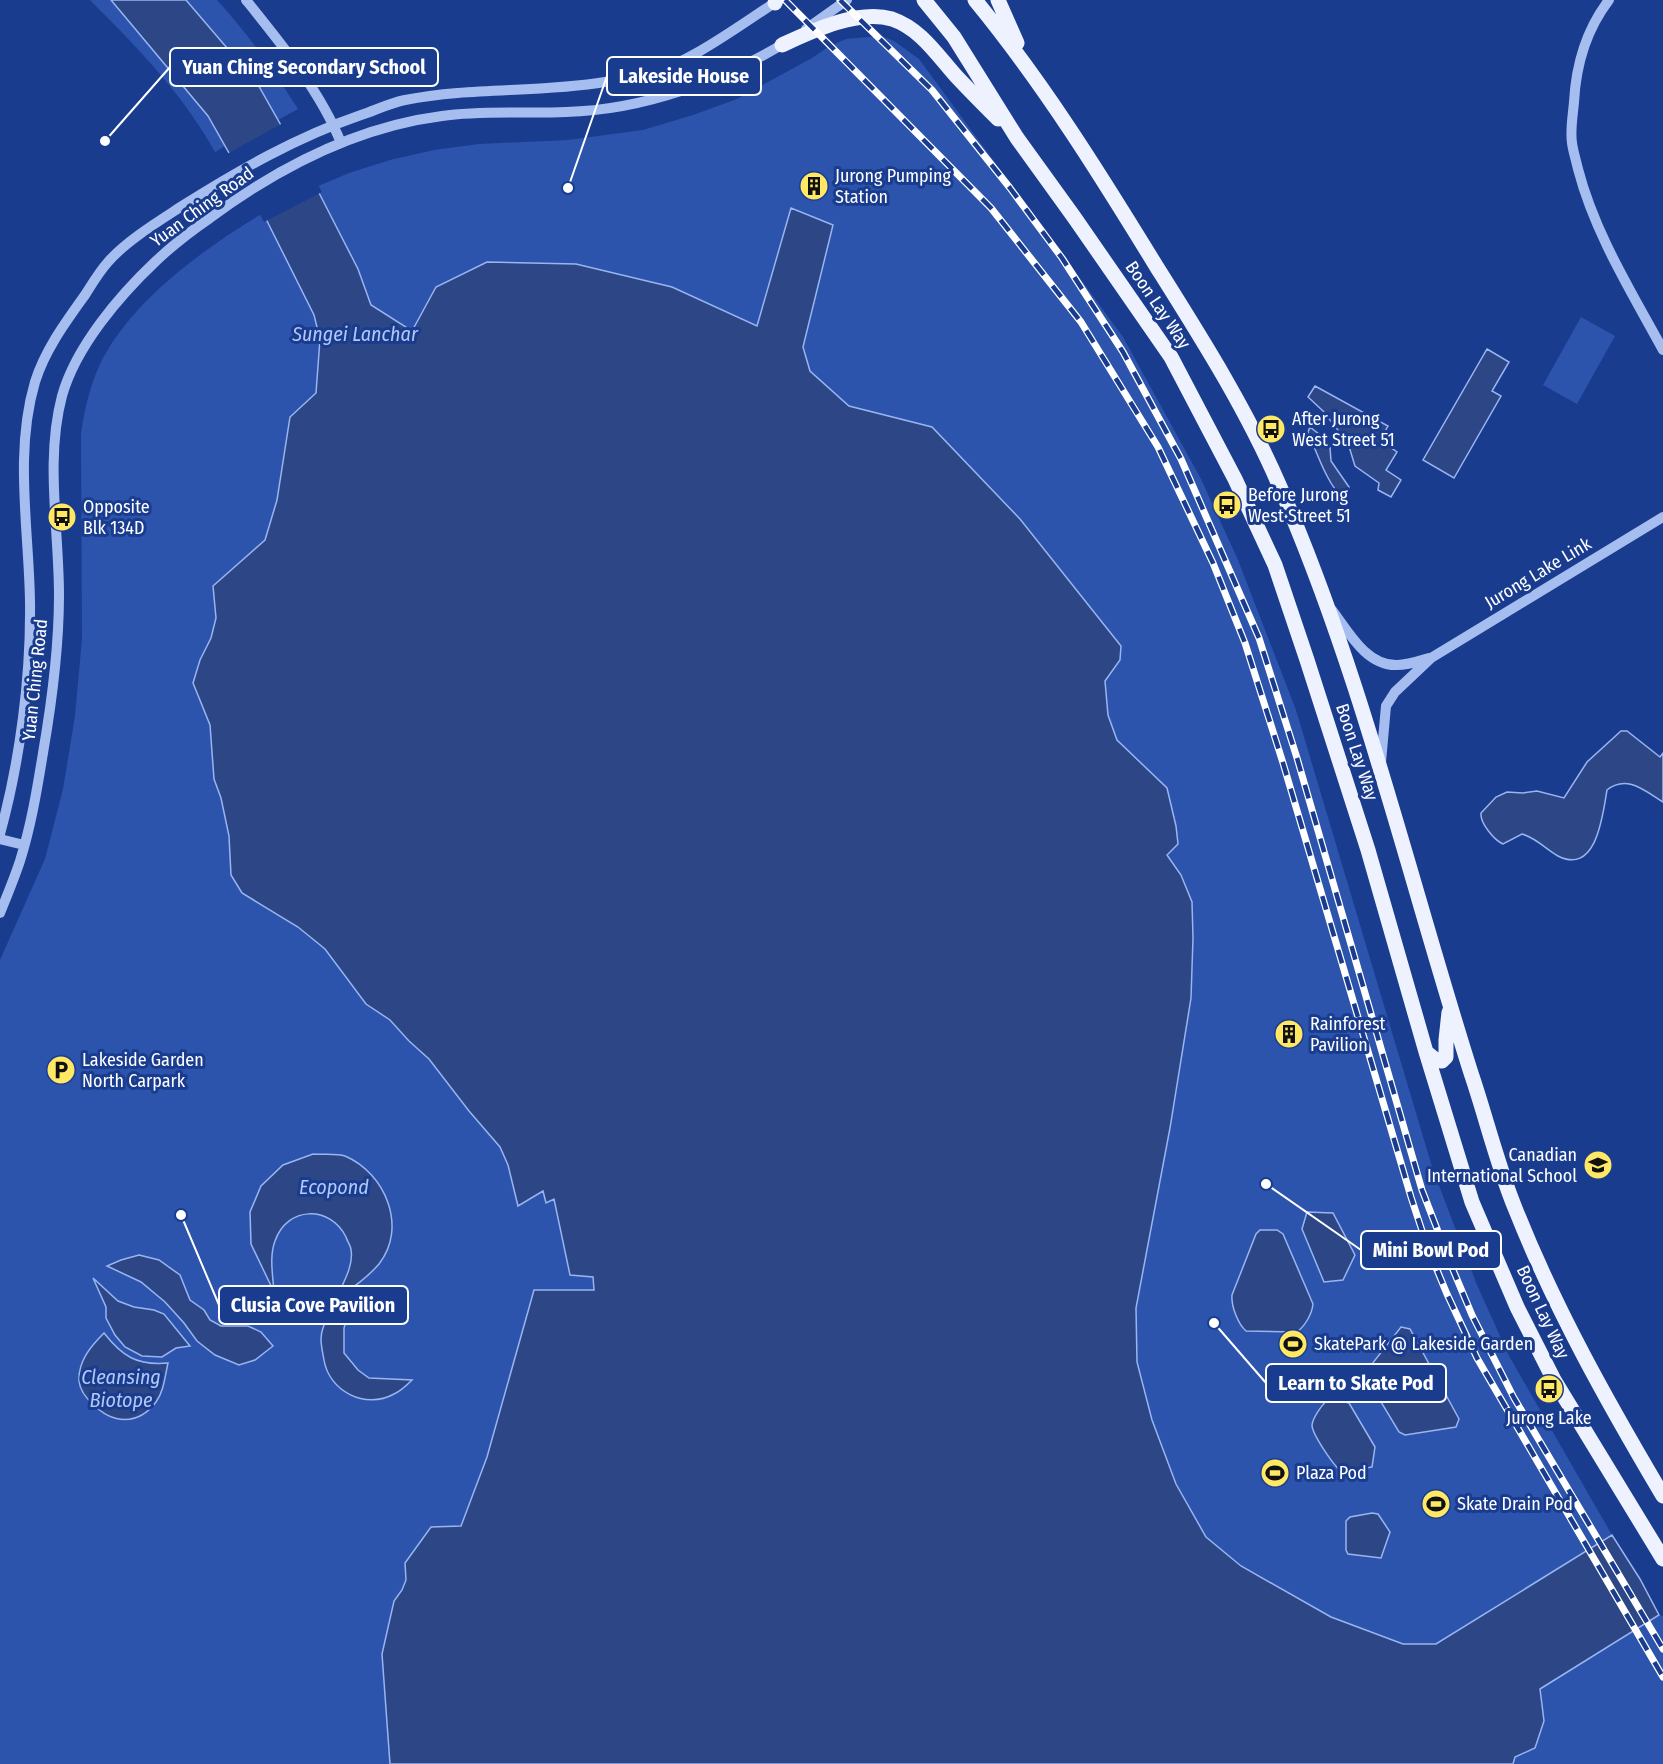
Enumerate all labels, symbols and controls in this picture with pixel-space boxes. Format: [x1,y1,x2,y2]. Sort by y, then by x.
callout: Yuan Ching Secondary School [170,48,438,86]
text: Yuan Ching Secondary School [181,55,426,79]
callout: Lakeside House [607,57,761,95]
text: Lakeside House [619,64,749,88]
street label: Yuan Ching Road [146,162,258,252]
place label: Jurong Pumping Station [835,165,952,208]
building icon: Jurong Pumping Station [798,170,830,202]
street label: Boon Lay Way [1121,257,1195,353]
water label: Sungei Lanchar [291,322,419,346]
place label: After Jurong West Street 51 [1292,408,1395,451]
bus stop icon: After Jurong West Street 51 [1255,413,1287,445]
place label: Before Jurong West Street 51 [1248,484,1351,527]
bus stop icon: Before Jurong West Street 51 [1211,489,1243,521]
place label: Opposite Blk 134D [83,496,150,539]
bus stop icon: Opposite Blk 134D [46,501,78,533]
street label: Jurong Lake Link [1481,532,1596,613]
street label: Yuan Ching Road [18,618,52,742]
street label: Boon Lay Way [1331,701,1383,803]
place label: Rainforest Pavilion [1310,1013,1386,1056]
building icon: Rainforest Pavilion [1273,1018,1305,1050]
place label: Lakeside Garden North Carpark [82,1049,204,1092]
parking icon: Lakeside Garden North Carpark [45,1054,77,1086]
place label: Canadian International School [1427,1144,1577,1187]
school or university icon: Canadian International School [1582,1149,1614,1181]
water label: Ecopond [299,1175,369,1199]
callout: Mini Bowl Pod [1361,1231,1501,1269]
text: Mini Bowl Pod [1373,1238,1489,1262]
street label: Boon Lay Way [1512,1262,1574,1362]
callout: Clusia Cove Pavilion [219,1286,408,1324]
text: Clusia Cove Pavilion [231,1293,395,1317]
sports icon: SkatePark @ Lakeside Garden [1277,1328,1309,1360]
place label: SkatePark @ Lakeside Garden [1314,1333,1533,1355]
callout: Learn to Skate Pod [1266,1364,1446,1402]
water label: Cleansing Biotope [81,1365,161,1412]
text: Learn to Skate Pod [1278,1371,1434,1395]
bus stop icon: Jurong Lake [1533,1373,1565,1405]
place label: Jurong Lake [1506,1407,1592,1429]
sports icon: Plaza Pod [1259,1457,1291,1489]
place label: Plaza Pod [1296,1462,1367,1484]
sports icon: Skate Drain Pod [1420,1488,1452,1520]
place label: Skate Drain Pod [1457,1493,1573,1515]

